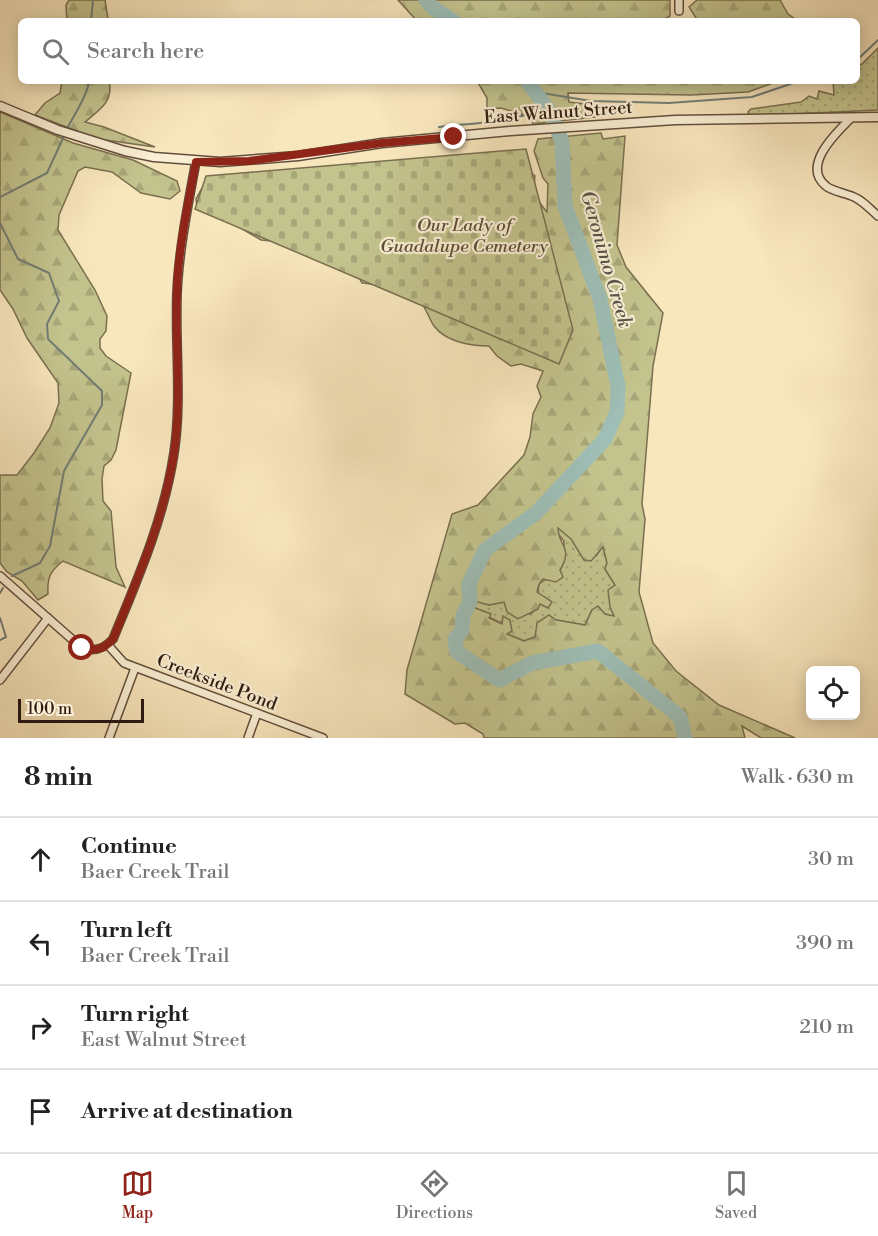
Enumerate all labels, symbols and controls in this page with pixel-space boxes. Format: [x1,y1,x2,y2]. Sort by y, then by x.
search box [18,18,860,84]
icon: search [39,35,72,68]
text: Search here [87,38,204,65]
street label: East Walnut Street [483,96,634,129]
route end [440,123,466,149]
water label: Geronimo Creek [574,188,637,331]
park label: Our Lady of Guadalupe Cemetery [380,214,548,258]
route start [68,634,94,660]
street label: Creekside Pond [153,649,281,716]
map controls [806,666,860,720]
button: locate [806,666,860,720]
scale bar [18,696,144,724]
text: 100 m [27,699,72,719]
text: 8 min [24,761,93,793]
text: Walk · 630 m [741,765,854,790]
text: Continue [81,833,177,860]
icon: ahead [24,843,57,876]
text: 30 m [808,847,854,872]
text: Baer Creek Trail [81,860,229,885]
text: Turn left [81,917,172,944]
icon: left [24,927,57,960]
text: 390 m [796,931,854,956]
text: Baer Creek Trail [81,944,229,969]
text: Turn right [81,1001,189,1028]
icon: right [24,1011,57,1044]
text: 210 m [799,1015,854,1040]
text: East Walnut Street [81,1028,247,1053]
icon: arrive [24,1095,57,1128]
text: Arrive at destination [81,1098,293,1125]
tab: Map [121,1167,154,1223]
tab: Directions [396,1167,473,1223]
tab: Saved [715,1167,757,1223]

